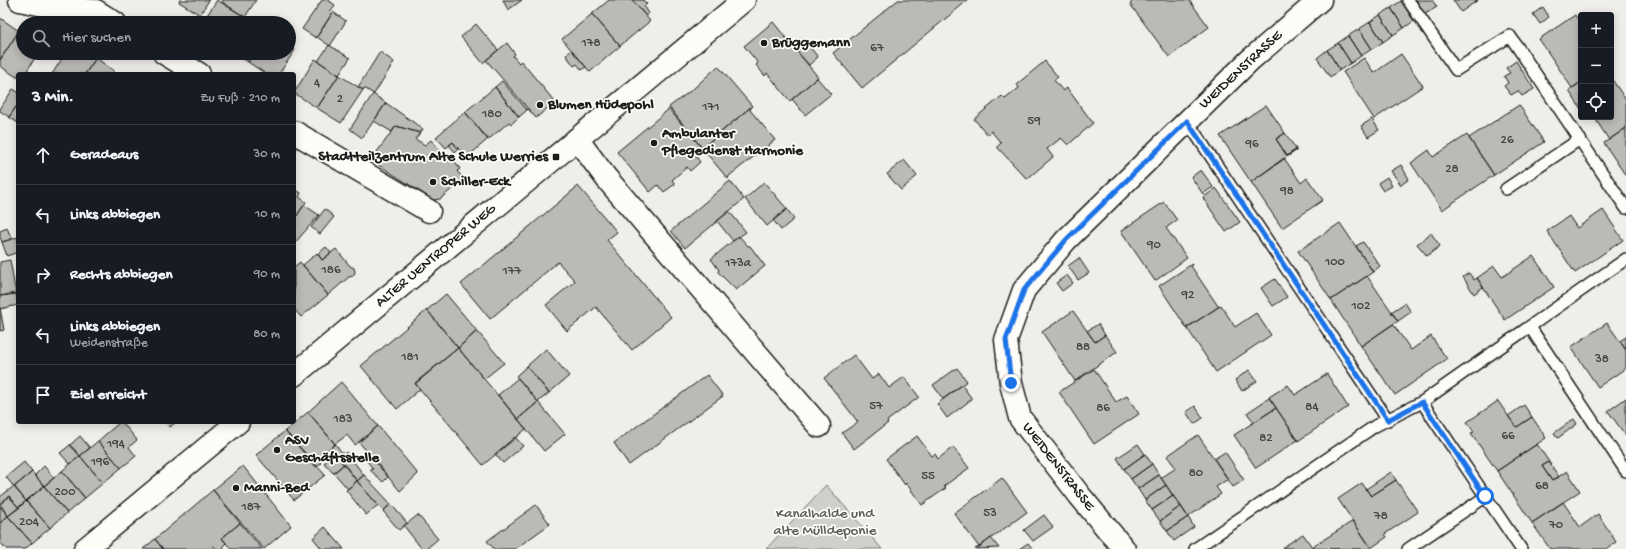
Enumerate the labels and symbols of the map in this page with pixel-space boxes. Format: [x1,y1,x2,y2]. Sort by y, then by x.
street label: WEIDENSTRASSE [1196,26,1287,113]
place label: Brüggemann [771,34,851,52]
house number: 178 [580,36,601,51]
marker: Brüggemann [759,38,769,48]
house number: 67 [870,41,885,56]
house number: 4 [314,76,320,91]
house number: 2 [337,92,344,107]
place label: Blumen Hüdepohl [547,96,654,114]
marker: Blumen Hüdepohl [535,100,545,110]
house number: 171 [701,100,720,115]
house number: 180 [481,107,502,122]
house number: 59 [1027,114,1041,129]
place label: Ambulanter Pflegedienst Harmonie [661,125,804,160]
house number: 26 [1501,133,1514,148]
house number: 96 [1244,137,1259,152]
marker: Ambulanter Pflegedienst Harmonie [649,138,659,148]
place label: Stadtteilzentrum Alte Schule Werries [318,148,549,166]
marker: Stadtteilzentrum Alte Schule Werries [551,152,561,162]
house number: 28 [1445,162,1459,177]
place label: Schiller-Eck [441,173,512,191]
marker: Schiller-Eck [428,177,438,187]
house number: 98 [1279,184,1294,199]
street label: ALTER UENTROPER WEG [372,200,500,312]
house number: 90 [1146,238,1162,253]
house number: 100 [1324,255,1346,270]
house number: 173a [724,256,752,271]
house number: 186 [321,263,341,278]
house number: 177 [502,264,523,279]
house number: 92 [1181,288,1195,303]
house number: 102 [1350,299,1371,314]
house number: 88 [1076,340,1090,355]
house number: 181 [400,350,419,365]
house number: 38 [1594,352,1609,367]
route end [1002,374,1020,392]
house number: 57 [869,399,884,414]
house number: 84 [1305,400,1319,415]
house number: 86 [1096,401,1110,416]
house number: 183 [332,412,353,427]
street label: WEIDENSTRASSE [1018,419,1099,515]
house number: 66 [1501,429,1515,444]
house number: 82 [1259,431,1273,446]
place label: ASV Geschäftsstelle [284,432,380,467]
house number: 194 [106,437,125,452]
marker: ASV Geschäftsstelle [272,445,282,455]
house number: 196 [90,455,110,470]
house number: 80 [1189,466,1204,481]
house number: 55 [921,469,935,484]
place label: Manni-Bed [244,479,311,497]
house number: 68 [1535,479,1549,494]
marker: Manni-Bed [231,483,241,493]
house number: 200 [54,485,76,500]
route start [1476,487,1494,505]
house number: 187 [240,500,262,515]
park label: Kanalhalde und alte Mülldeponie [774,505,877,540]
house number: 53 [983,506,997,521]
house number: 78 [1373,509,1388,524]
house number: 204 [19,515,39,530]
house number: 70 [1548,518,1564,533]

